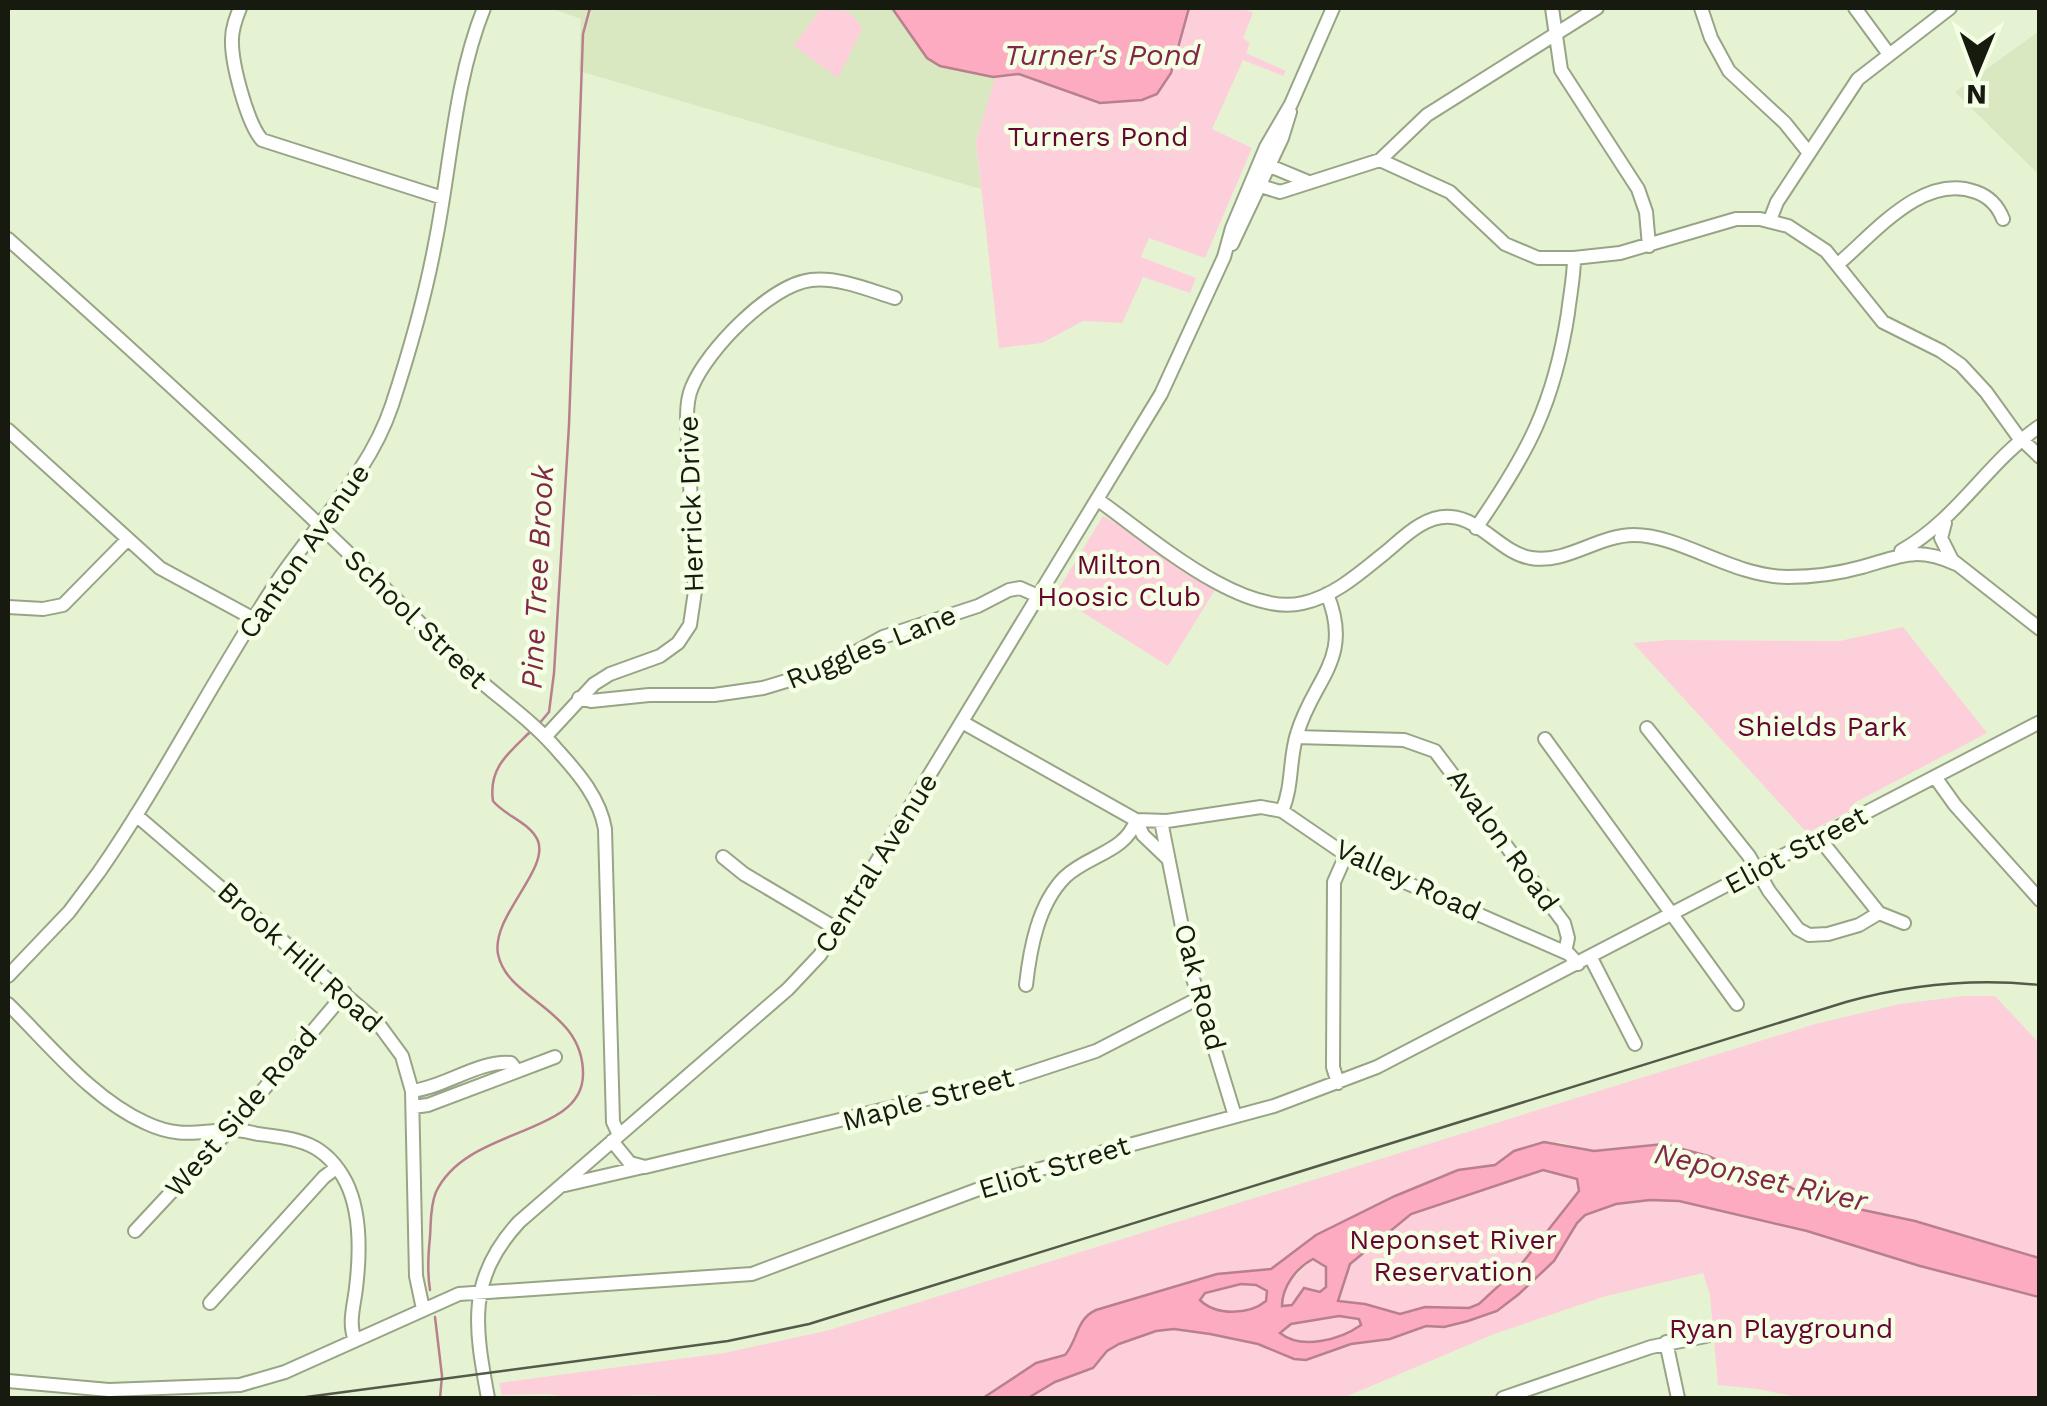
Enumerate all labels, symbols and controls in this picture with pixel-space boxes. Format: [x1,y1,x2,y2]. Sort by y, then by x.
north arrow [1927,20,2027,120]
water label: Turner's Pond [1004,37,1202,72]
text: N [1966,78,1987,111]
park label: Turners Pond [1008,120,1188,153]
street label: Herrick Drive [671,415,711,593]
street label: Canton Avenue [232,457,376,645]
water label: Pine Tree Brook [514,463,560,690]
street label: School Street [338,543,495,696]
park label: Milton Hoosic Club [1037,548,1201,613]
street label: Ruggles Lane [781,598,961,696]
park label: Shields Park [1737,710,1907,743]
street label: Avalon Road [1440,762,1566,918]
street label: Central Avenue [807,767,945,959]
street label: Eliot Street [1719,799,1873,901]
street label: Valley Road [1330,832,1486,928]
street label: Brook Hill Road [211,875,389,1039]
street label: Oak Road [1167,920,1233,1054]
street label: West Side Road [158,1020,324,1204]
street label: Maple Street [839,1060,1017,1138]
street label: Eliot Street [975,1128,1134,1206]
water label: Neponset River [1651,1136,1872,1219]
park label: Neponset River Reservation [1349,1223,1557,1288]
park label: Ryan Playground [1669,1312,1893,1345]

